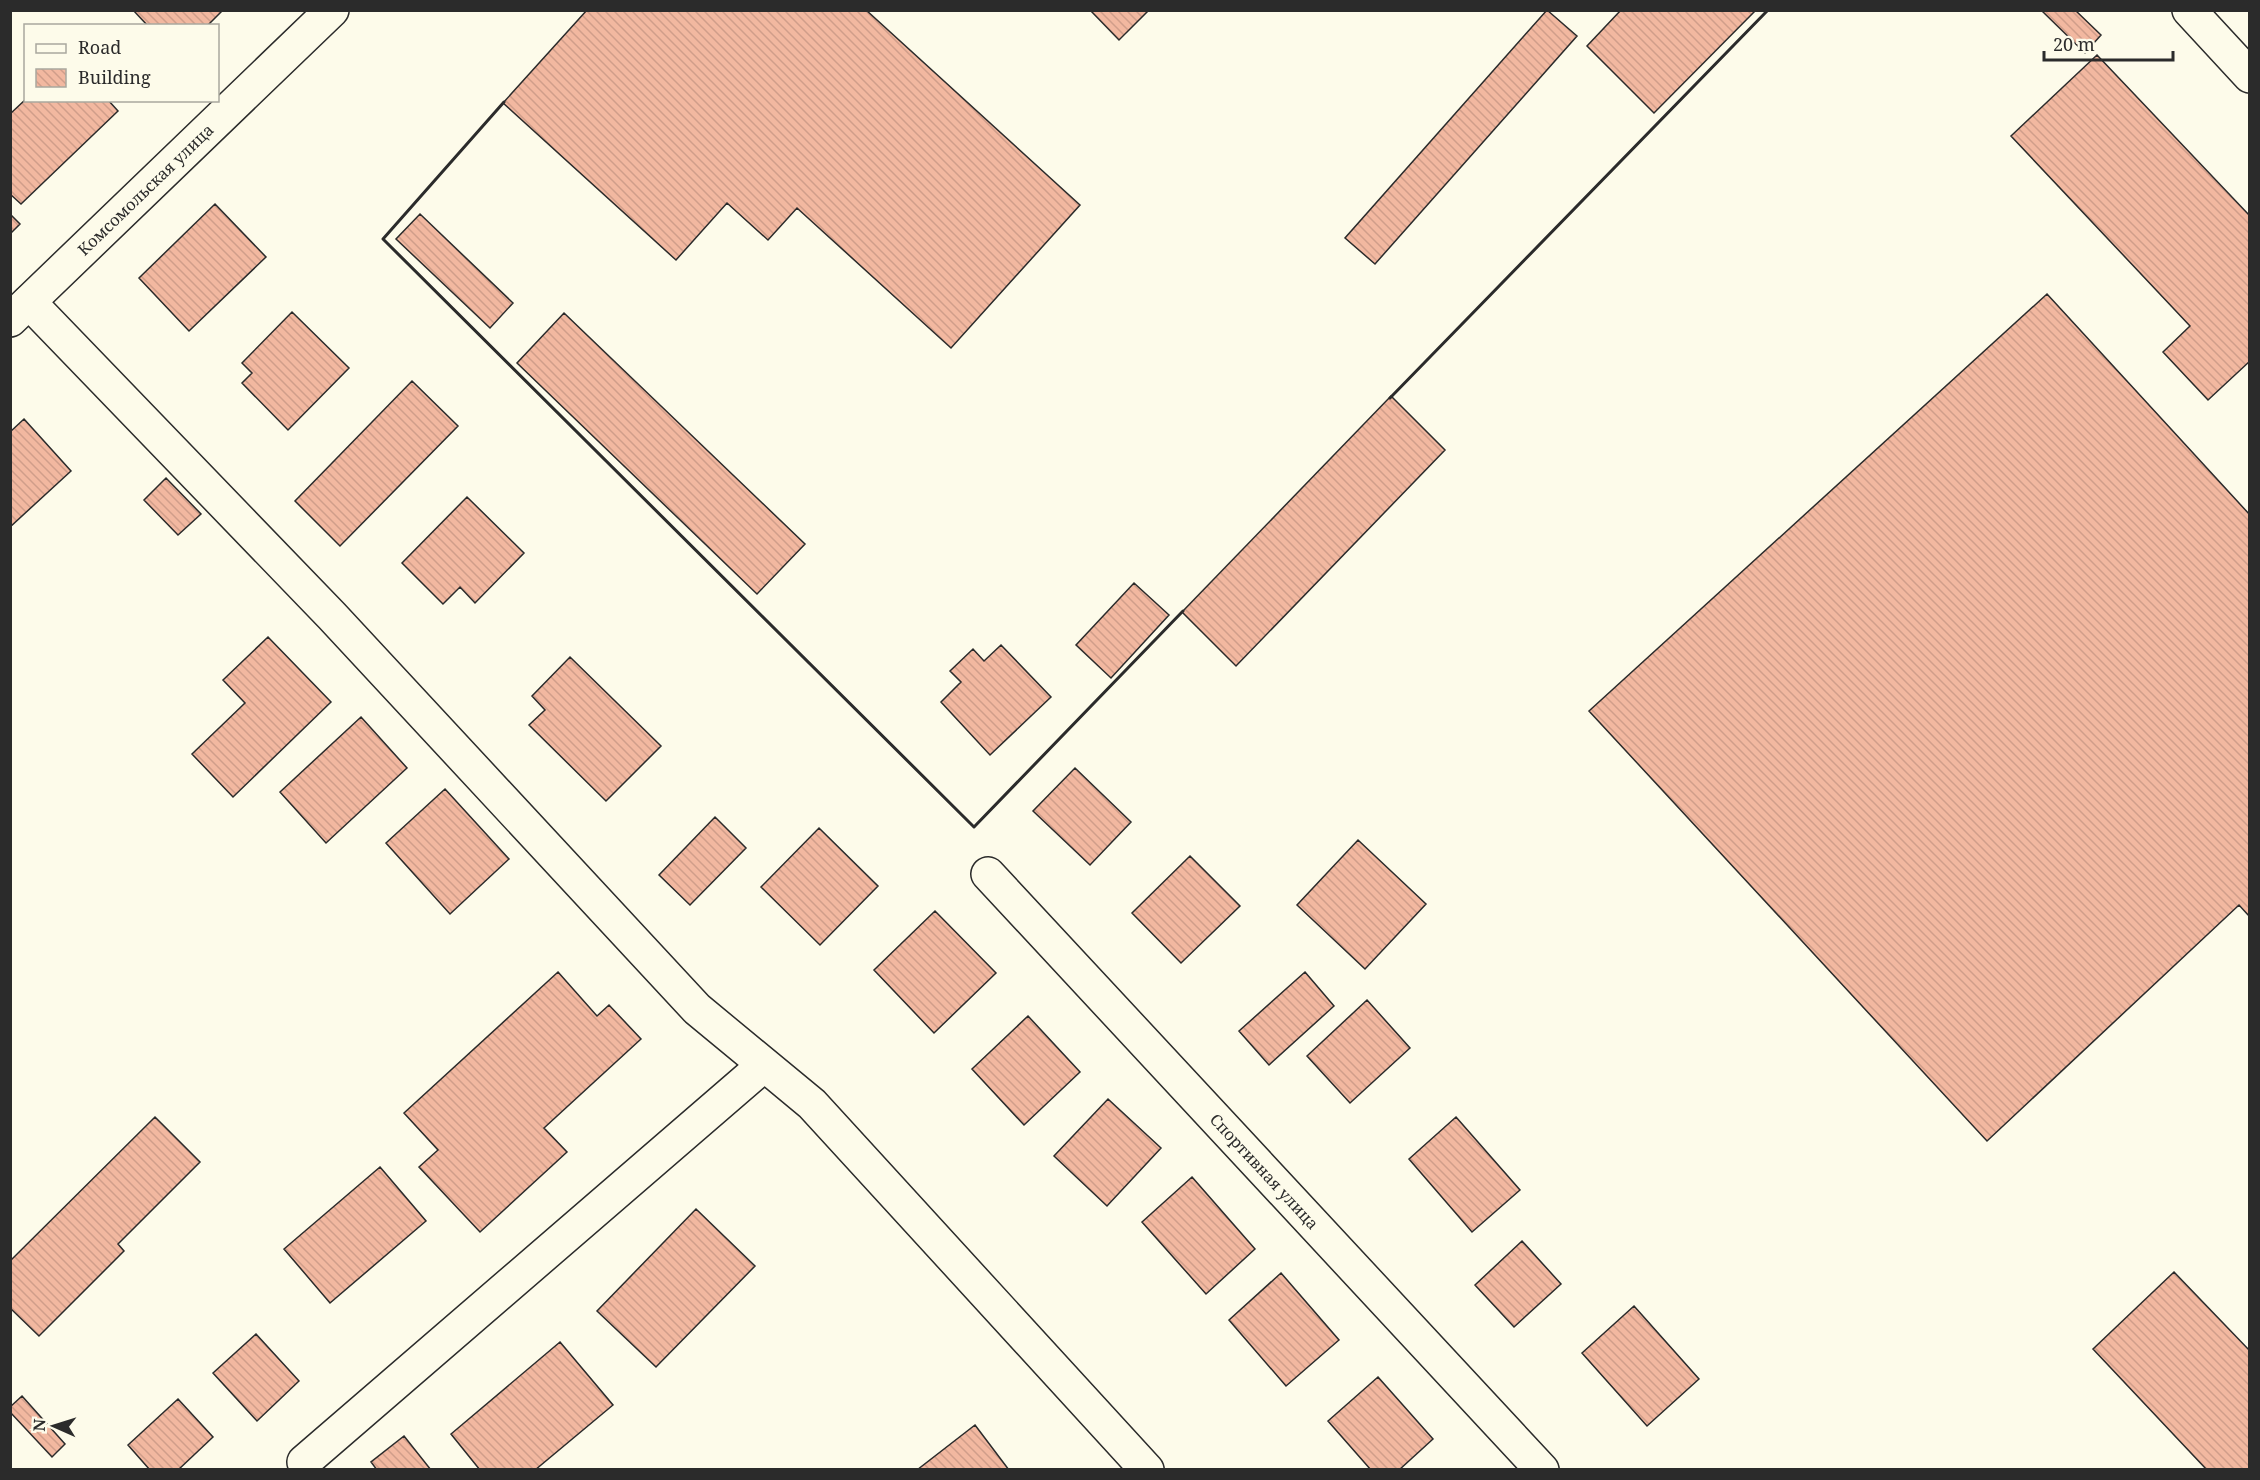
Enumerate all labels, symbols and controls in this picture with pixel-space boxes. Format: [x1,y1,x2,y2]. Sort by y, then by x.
legend [24,24,219,102]
scale bar [2044,24,2173,62]
text: 20 m [2053,32,2095,56]
text: Road [78,35,121,59]
text: Building [78,65,151,89]
street label: Комсомольская улица [73,119,218,260]
street label: Спортивная улица [1205,1109,1324,1234]
north arrow [24,1396,84,1456]
text: N [28,1418,50,1432]

